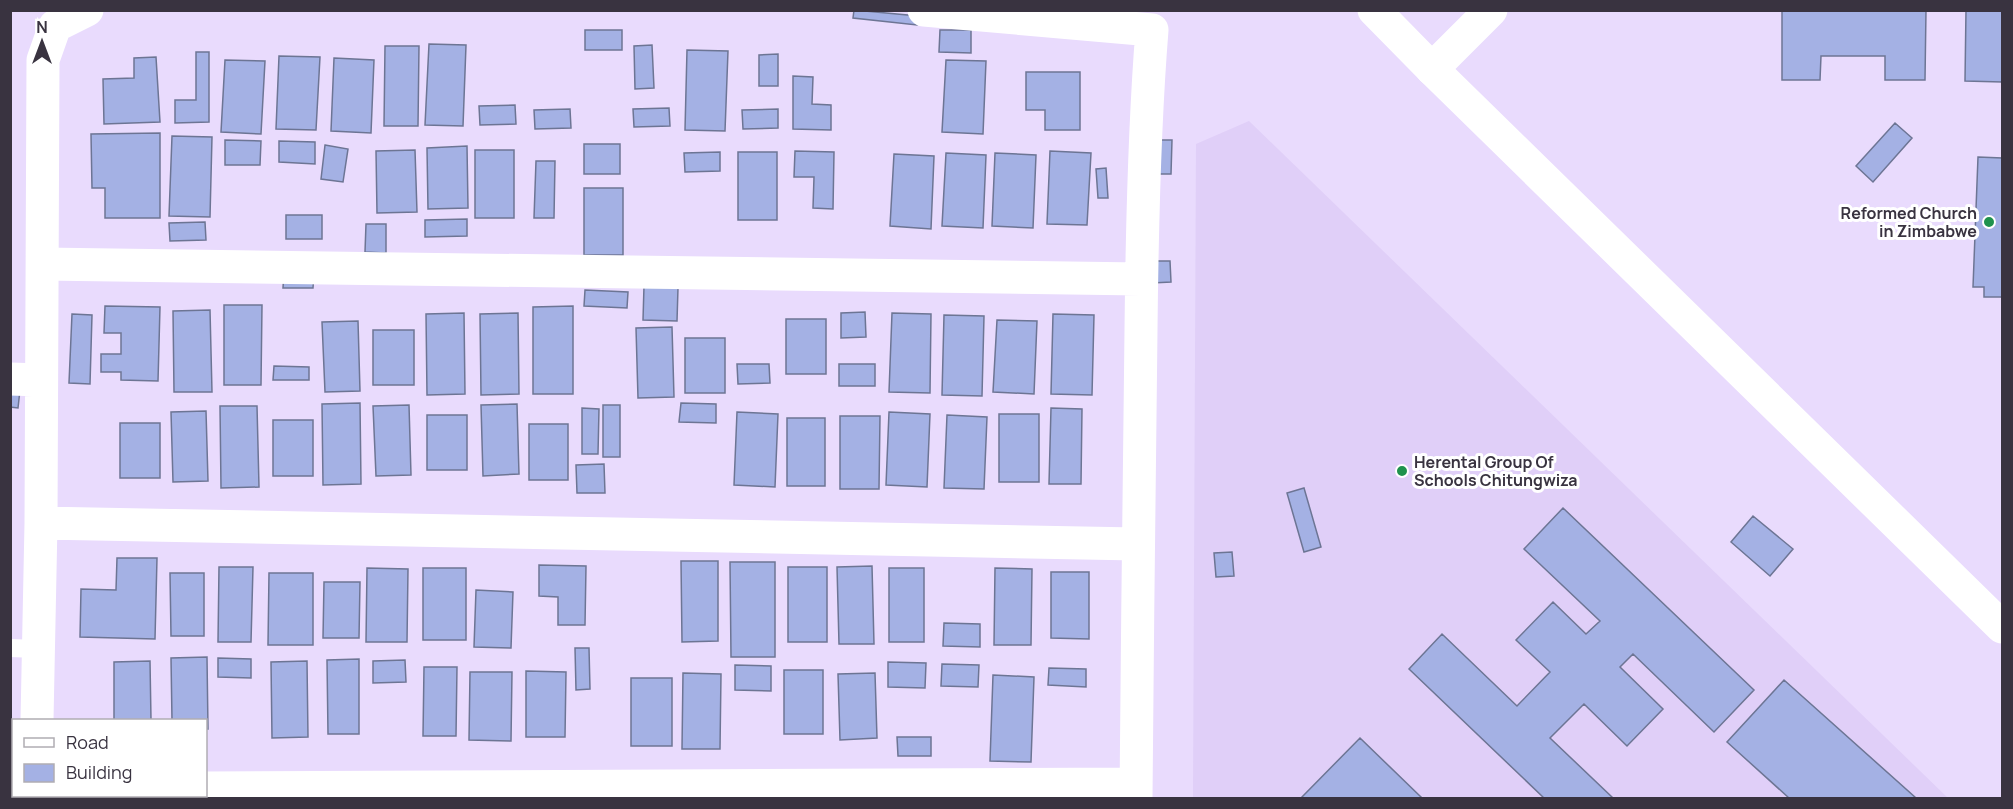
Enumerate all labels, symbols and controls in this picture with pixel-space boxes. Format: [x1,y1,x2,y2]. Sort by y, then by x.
north arrow [12,12,72,72]
text: N [36,16,48,38]
place label: Reformed Church in Zimbabwe [1841,202,1977,242]
marker: Reformed Church in Zimbabwe [1982,215,1996,229]
place label: Herental Group Of Schools Chitungwiza [1414,451,1578,491]
marker: Herental Group Of Schools Chitungwiza [1395,464,1409,478]
legend [12,719,207,797]
text: Road [66,730,109,754]
text: Building [66,760,132,784]

